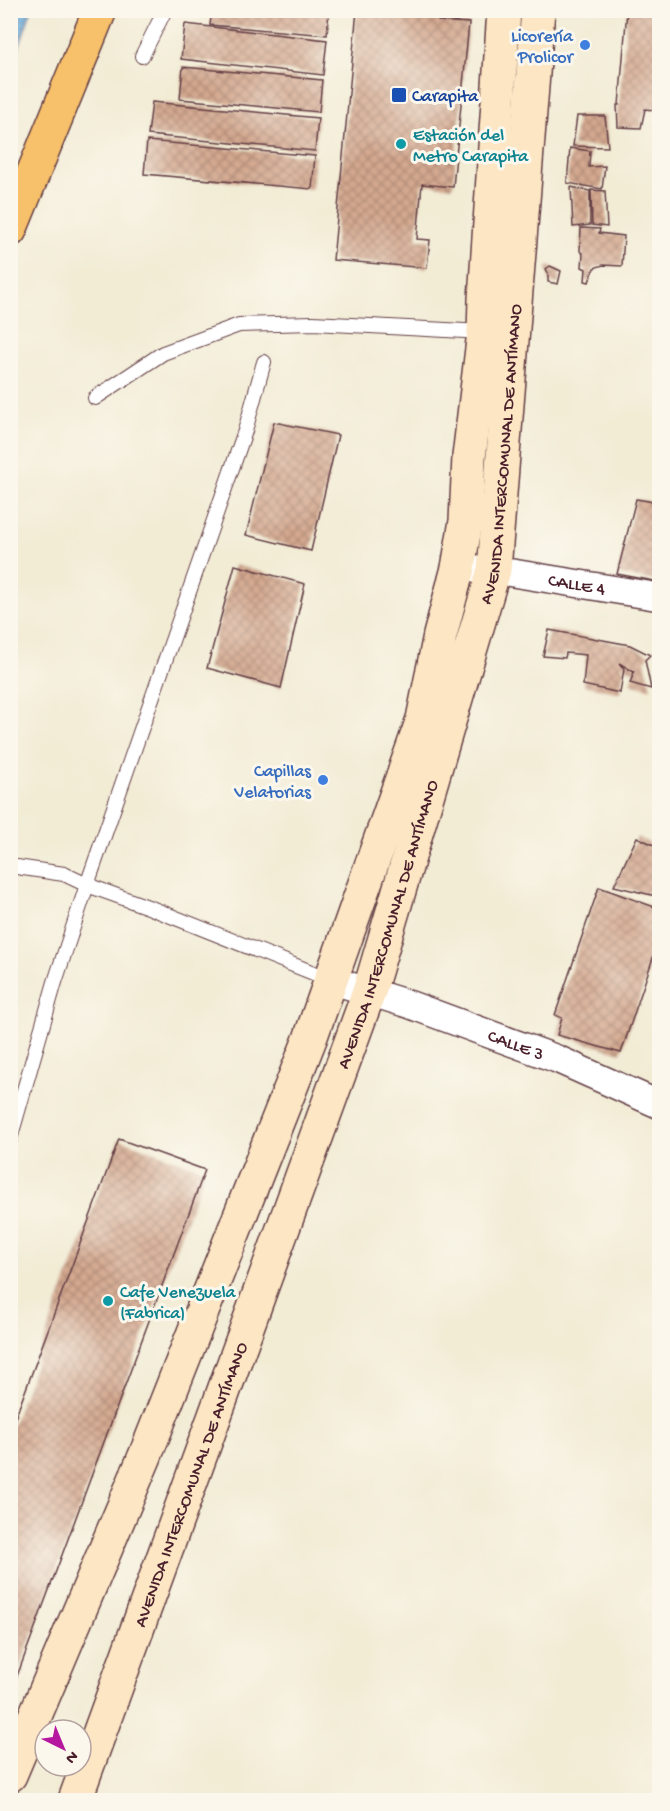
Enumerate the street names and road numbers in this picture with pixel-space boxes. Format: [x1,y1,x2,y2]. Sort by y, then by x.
street label: AVENIDA INTERCOMUNAL DE ANTÍMANO [476,303,528,607]
street label: CALLE 4 [546,571,607,601]
street label: AVENIDA INTERCOMUNAL DE ANTÍMANO [334,778,444,1072]
street label: CALLE 3 [484,1026,546,1066]
street label: AVENIDA INTERCOMUNAL DE ANTÍMANO [131,1340,254,1630]

